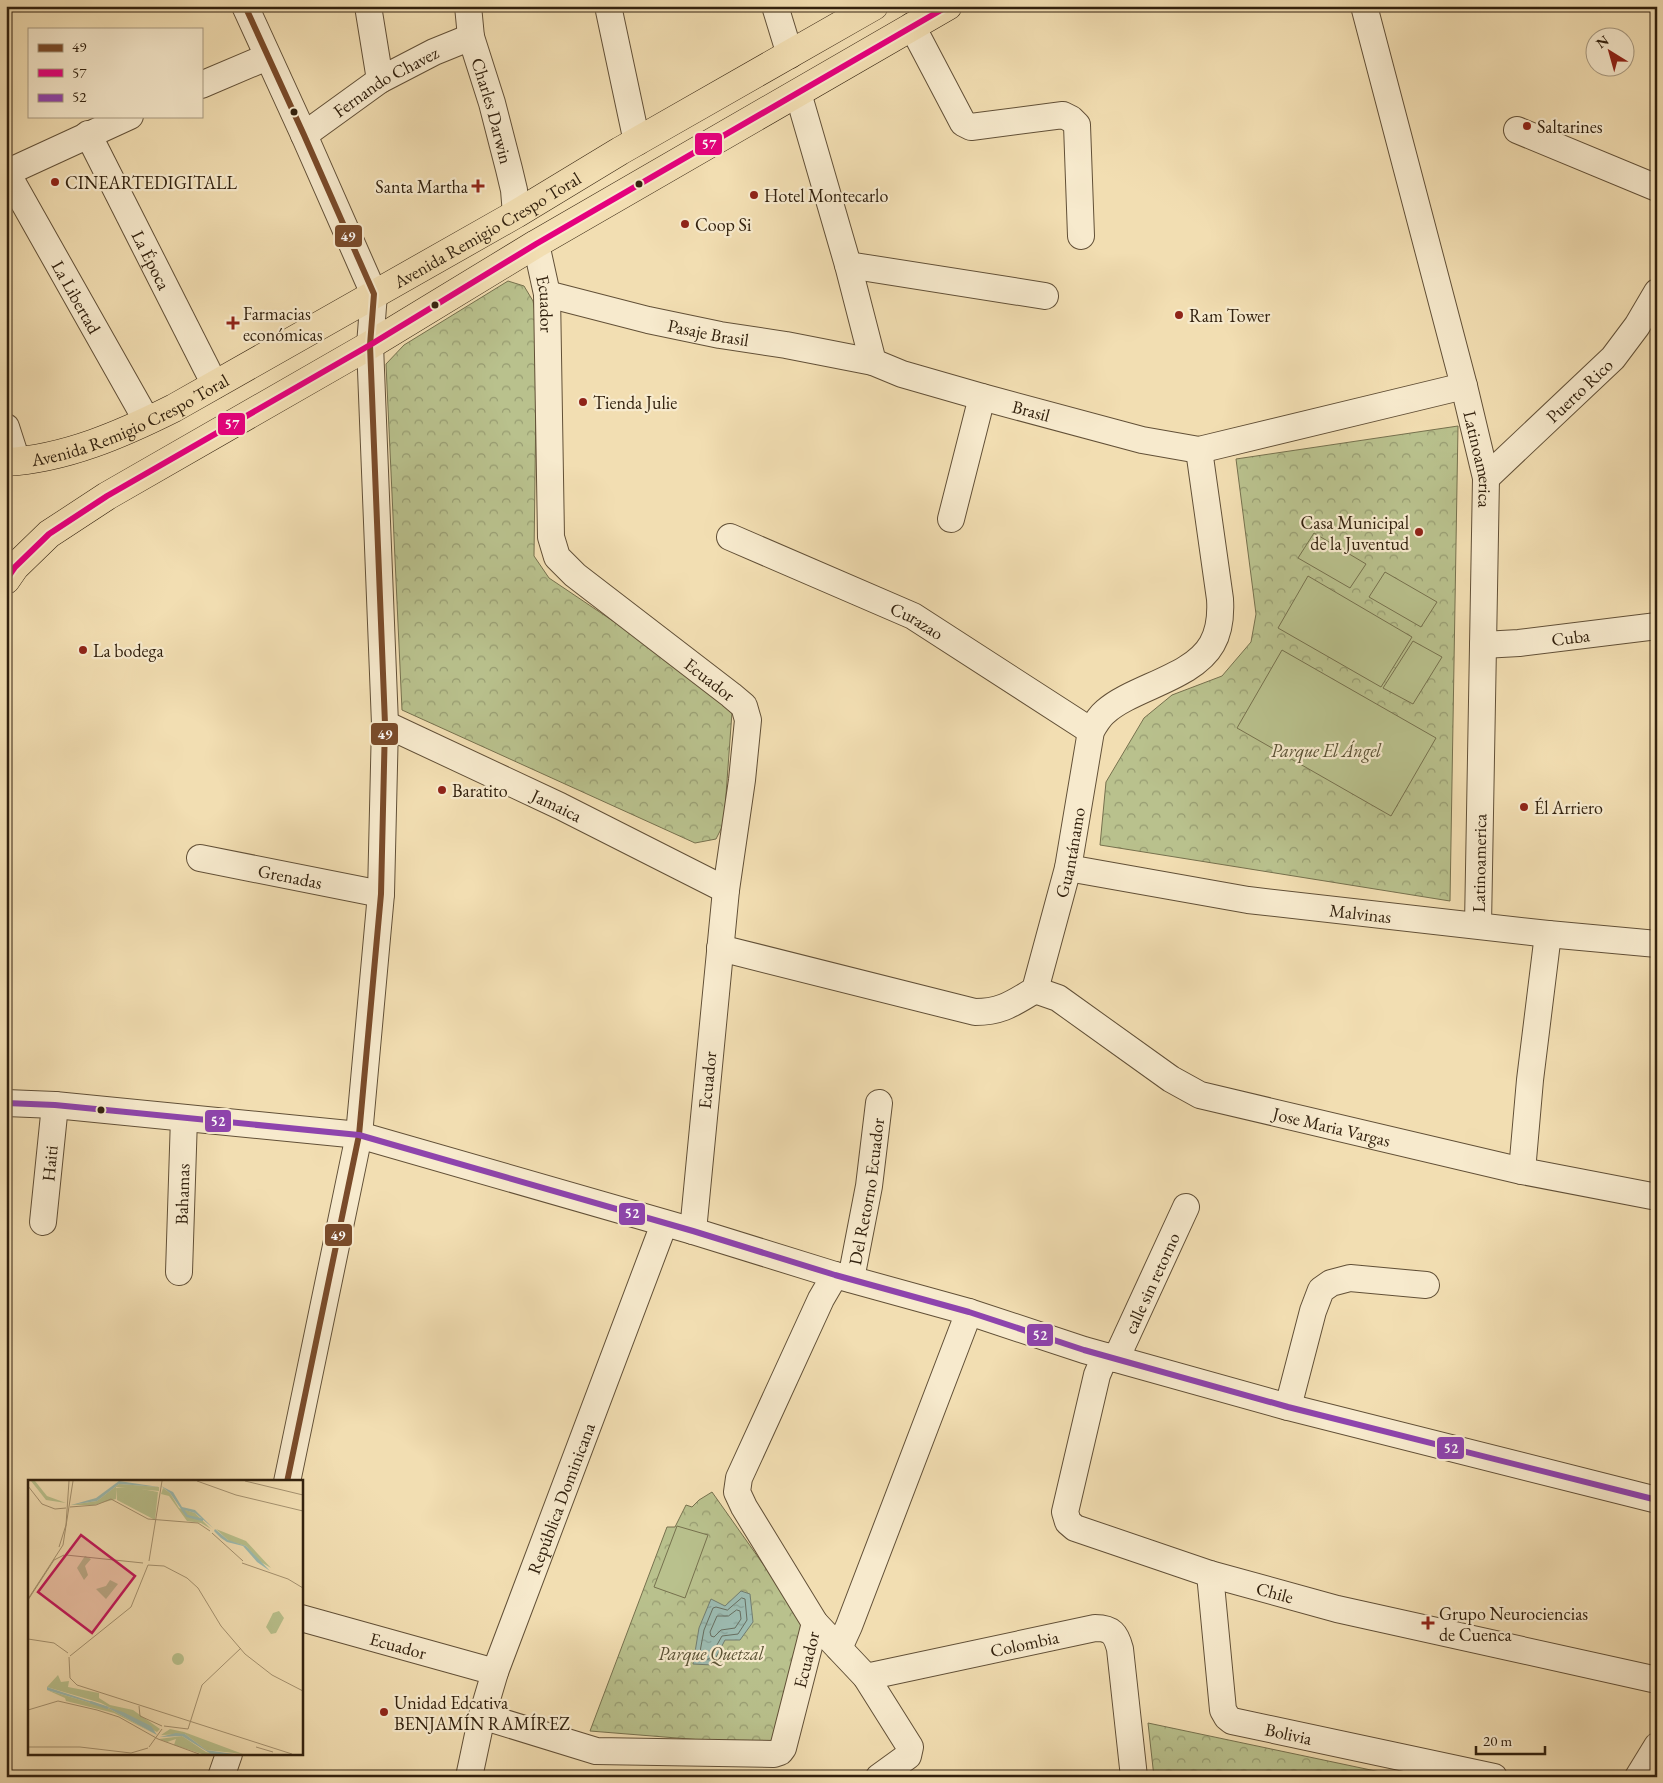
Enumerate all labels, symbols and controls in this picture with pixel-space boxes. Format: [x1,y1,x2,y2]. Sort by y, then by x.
legend [28,28,202,118]
north arrow [1586,28,1636,78]
text: N [1592,31,1613,52]
text: 49 [72,37,86,56]
street label: Fernando Chavez [328,40,442,122]
street label: Charles Darwin [467,55,519,167]
text: 57 [72,63,87,82]
text: 52 [72,87,87,106]
unlabelled marker [289,107,299,117]
place label: Saltarines [1537,115,1603,138]
marker: Saltarines [1521,120,1533,132]
line badge: 57 [694,132,723,156]
text: 57 [702,135,717,153]
street label: Avenida Remigio Crespo Toral [388,166,585,293]
place label: CINEARTEDIGITALL [65,171,237,194]
place label: Santa Martha [375,175,469,198]
marker: CINEARTEDIGITALL [49,176,61,188]
unlabelled marker [634,179,644,189]
marker: Santa Martha [472,180,484,192]
place label: Hotel Montecarlo [764,184,888,207]
marker: Hotel Montecarlo [748,189,760,201]
place label: Coop Si [695,213,752,236]
marker: Coop Si [679,218,691,230]
line badge: 49 [334,224,363,248]
street label: La Época [127,226,177,294]
text: 49 [341,227,356,245]
street label: La Libertad [47,256,107,338]
street label: Ecuador [532,273,559,333]
unlabelled marker [430,300,440,310]
place label: Farmacias económicas [243,302,323,346]
place label: Ram Tower [1189,304,1270,327]
marker: Ram Tower [1173,309,1185,321]
street label: Pasaje Brasil [666,313,751,351]
marker: Farmacias económicas [227,317,239,329]
street label: Puerto Rico [1541,353,1617,427]
street label: Avenida Remigio Crespo Toral [29,368,232,471]
place label: Tienda Julie [593,391,677,414]
street label: Brasil [1010,394,1053,426]
marker: Tienda Julie [577,396,589,408]
street label: Latinoamerica [1459,408,1498,509]
line badge: 57 [217,412,246,436]
text: 57 [225,415,240,433]
place label: Casa Municipal de la Juventud [1301,511,1410,555]
marker: Casa Municipal de la Juventud [1413,526,1425,538]
street label: Curazao [887,596,948,645]
street label: Cuba [1550,623,1592,650]
place label: La bodega [93,639,164,662]
marker: La bodega [77,644,89,656]
street label: Ecuador [680,652,740,706]
line badge: 49 [370,722,399,746]
text: 49 [378,725,393,743]
park label: Parque El Ángel [1271,739,1382,764]
place label: Baratito [452,779,508,802]
street label: Jamaica [526,782,587,827]
marker: Baratito [436,784,448,796]
place label: Él Arriero [1534,796,1603,819]
marker: Él Arriero [1518,801,1530,813]
street label: Guantánamo [1049,805,1090,900]
street label: Latinoamerica [1467,813,1491,913]
street label: Grenadas [256,858,325,894]
street label: Malvinas [1328,898,1393,928]
street label: Ecuador [693,1050,721,1110]
street label: Jose Maria Vargas [1269,1101,1393,1151]
unlabelled marker [96,1105,106,1115]
line badge: 52 [204,1109,232,1133]
text: 52 [211,1112,226,1130]
street label: Del Retorno Ecuador [842,1116,889,1267]
street label: Haiti [36,1144,62,1183]
street label: Bahamas [169,1163,194,1225]
line badge: 52 [618,1202,646,1226]
text: 52 [625,1204,640,1222]
line badge: 49 [324,1223,353,1247]
text: 49 [331,1226,346,1244]
street label: calle sin retorno [1118,1228,1184,1337]
line badge: 52 [1026,1323,1054,1347]
text: 52 [1033,1326,1048,1344]
street label: República Dominicana [522,1418,600,1577]
line badge: 52 [1436,1436,1465,1460]
text: 52 [1444,1439,1459,1457]
inset map [28,1480,302,1756]
street label: Chile [1254,1576,1296,1608]
place label: Grupo Neurociencias de Cuenca [1439,1602,1588,1646]
marker: Grupo Neurociencias de Cuenca [1421,1616,1435,1630]
street label: Colombia [988,1624,1062,1662]
street label: Ecuador [367,1626,429,1664]
street label: Ecuador [787,1629,824,1690]
park label: Parque Quetzal [658,1642,765,1667]
place label: Unidad Edcativa BENJAMÍN RAMÍREZ [394,1691,570,1735]
marker: Unidad Edcativa BENJAMÍN RAMÍREZ [378,1706,390,1718]
street label: Bolivia [1263,1717,1315,1749]
scale bar [1476,1723,1544,1755]
text: 20 m [1483,1731,1512,1750]

